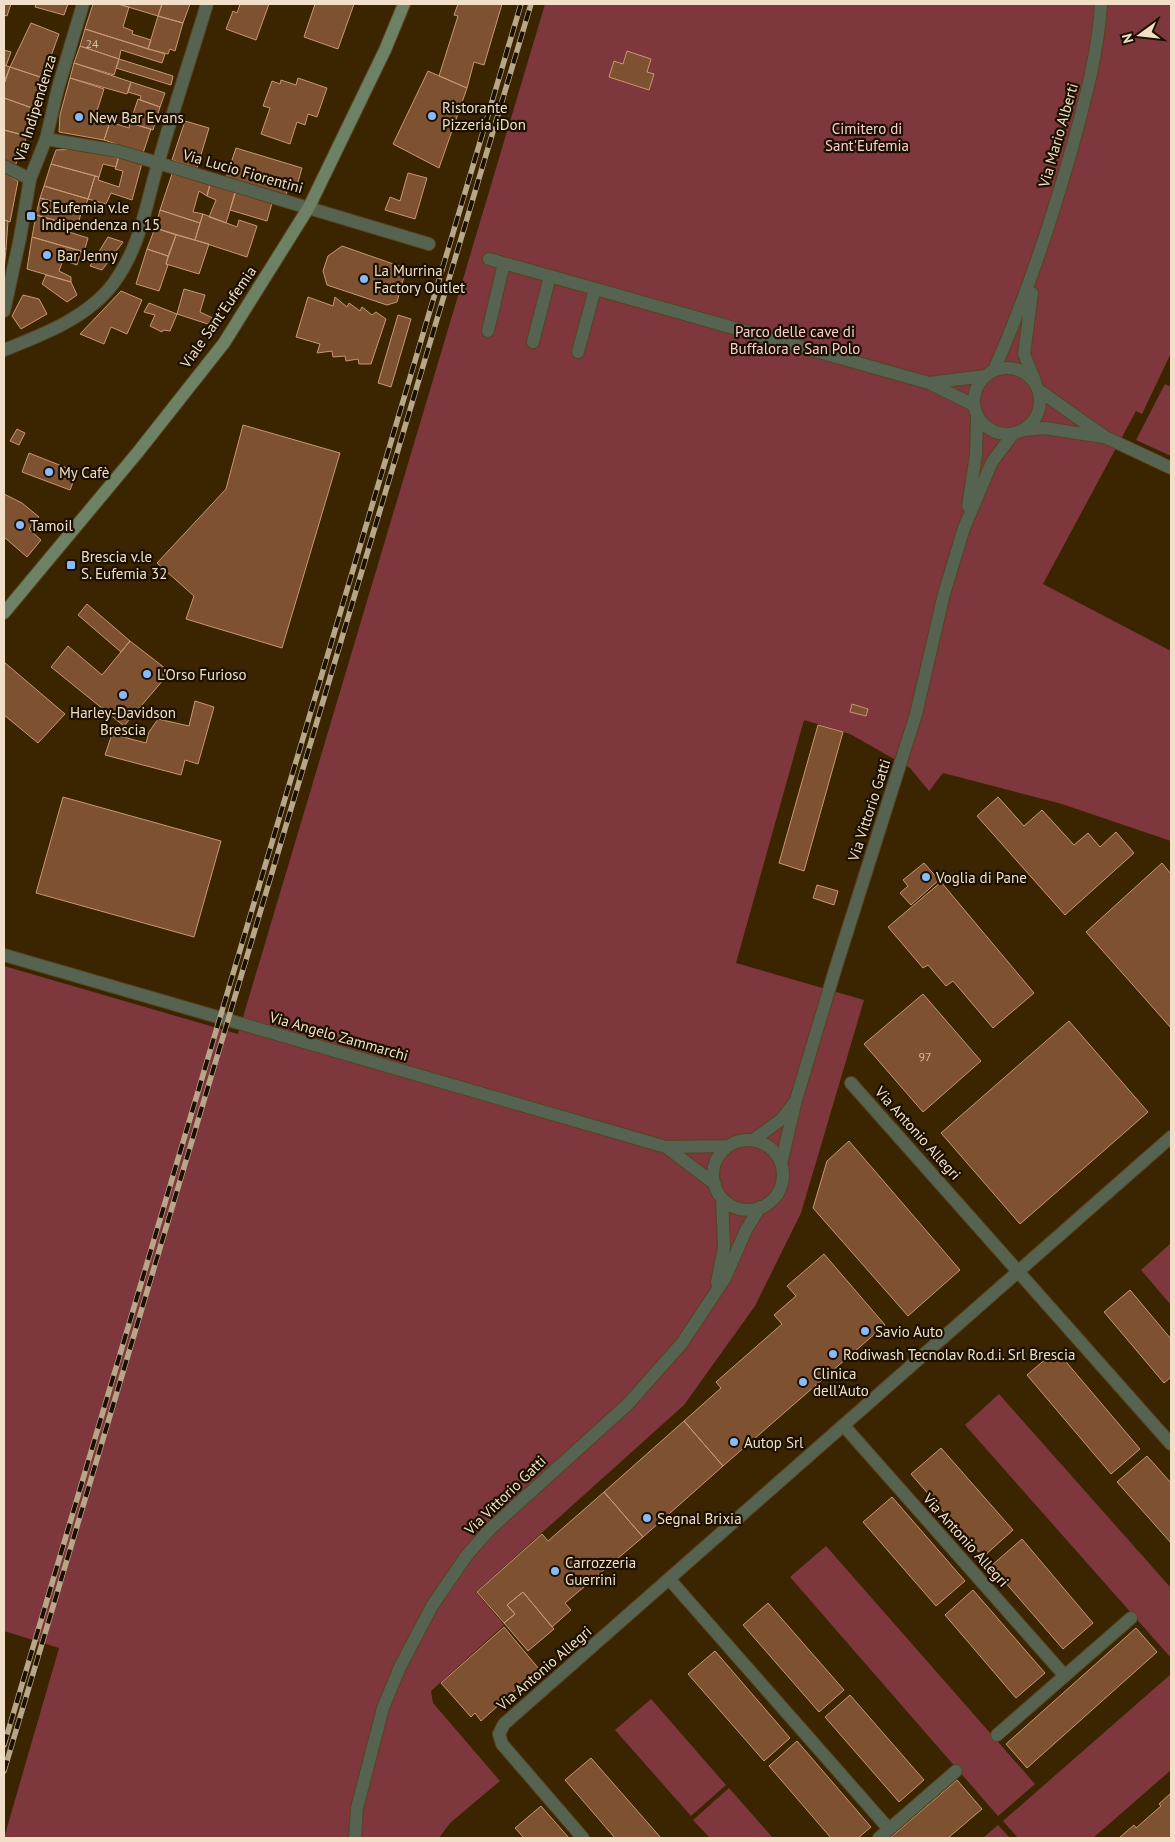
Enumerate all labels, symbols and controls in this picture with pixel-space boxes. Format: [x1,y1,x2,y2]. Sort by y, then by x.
north arrow [1115,10,1165,60]
text: N [1118,32,1137,45]
house number: 24 [85,36,99,51]
street label: Via Indipendenza [9,52,60,165]
street label: Via Mario Alberti [1034,81,1082,190]
place label: Ristorante Pizzeria iDon [442,98,526,134]
place label: New Bar Evans [89,108,184,127]
marker: Ristorante Pizzeria iDon [426,110,438,122]
marker: New Bar Evans [73,111,85,123]
park label: Cimitero di Sant'Eufemia [825,119,909,155]
street label: Via Lucio Fiorentini [180,144,305,197]
place label: S.Eufemia v.le Indipendenza n 15 [41,198,160,234]
marker: S.Eufemia v.le Indipendenza n 15 [25,210,37,222]
place label: Bar Jenny [57,246,118,265]
marker: Bar Jenny [41,249,53,261]
place label: La Murrina Factory Outlet [374,261,465,297]
street label: Viale Sant'Eufemia [175,262,260,372]
marker: La Murrina Factory Outlet [358,273,370,285]
park label: Parco delle cave di Buffalora e San Polo [730,322,860,358]
place label: My Cafè [59,463,109,482]
marker: My Cafè [43,466,55,478]
place label: Tamoil [30,516,73,535]
marker: Tamoil [14,519,26,531]
place label: Brescia v.le S. Eufemia 32 [81,547,167,583]
marker: Brescia v.le S. Eufemia 32 [65,559,77,571]
place label: L'Orso Furioso [157,665,247,684]
marker: L'Orso Furioso [141,668,153,680]
marker: Harley-Davidson Brescia [117,689,129,701]
place label: Harley-Davidson Brescia [70,703,176,739]
street label: Via Vittorio Gatti [843,757,894,864]
place label: Voglia di Pane [935,868,1027,887]
marker: Voglia di Pane [920,871,932,883]
street label: Via Angelo Zammarchi [266,1007,411,1065]
house number: 97 [918,1049,932,1064]
street label: Via Antonio Allegri [870,1082,965,1184]
place label: Savio Auto [875,1322,943,1341]
marker: Savio Auto [859,1325,871,1337]
place label: Rodiwash Tecnolav Ro.d.i. Srl Brescia [843,1345,1075,1364]
marker: Rodiwash Tecnolav Ro.d.i. Srl Brescia [827,1348,839,1360]
place label: Clinica dell'Auto [813,1364,869,1400]
marker: Clinica dell'Auto [797,1376,809,1388]
place label: Autop Srl [744,1433,804,1452]
marker: Autop Srl [728,1436,740,1448]
street label: Via Vittorio Gatti [460,1451,550,1539]
street label: Via Antonio Allegri [918,1489,1013,1591]
place label: Segnal Brixia [657,1509,742,1528]
marker: Segnal Brixia [641,1512,653,1524]
place label: Carrozzeria Guerrini [565,1553,636,1589]
marker: Carrozzeria Guerrini [549,1565,561,1577]
street label: Via Antonio Allegri [492,1622,595,1715]

